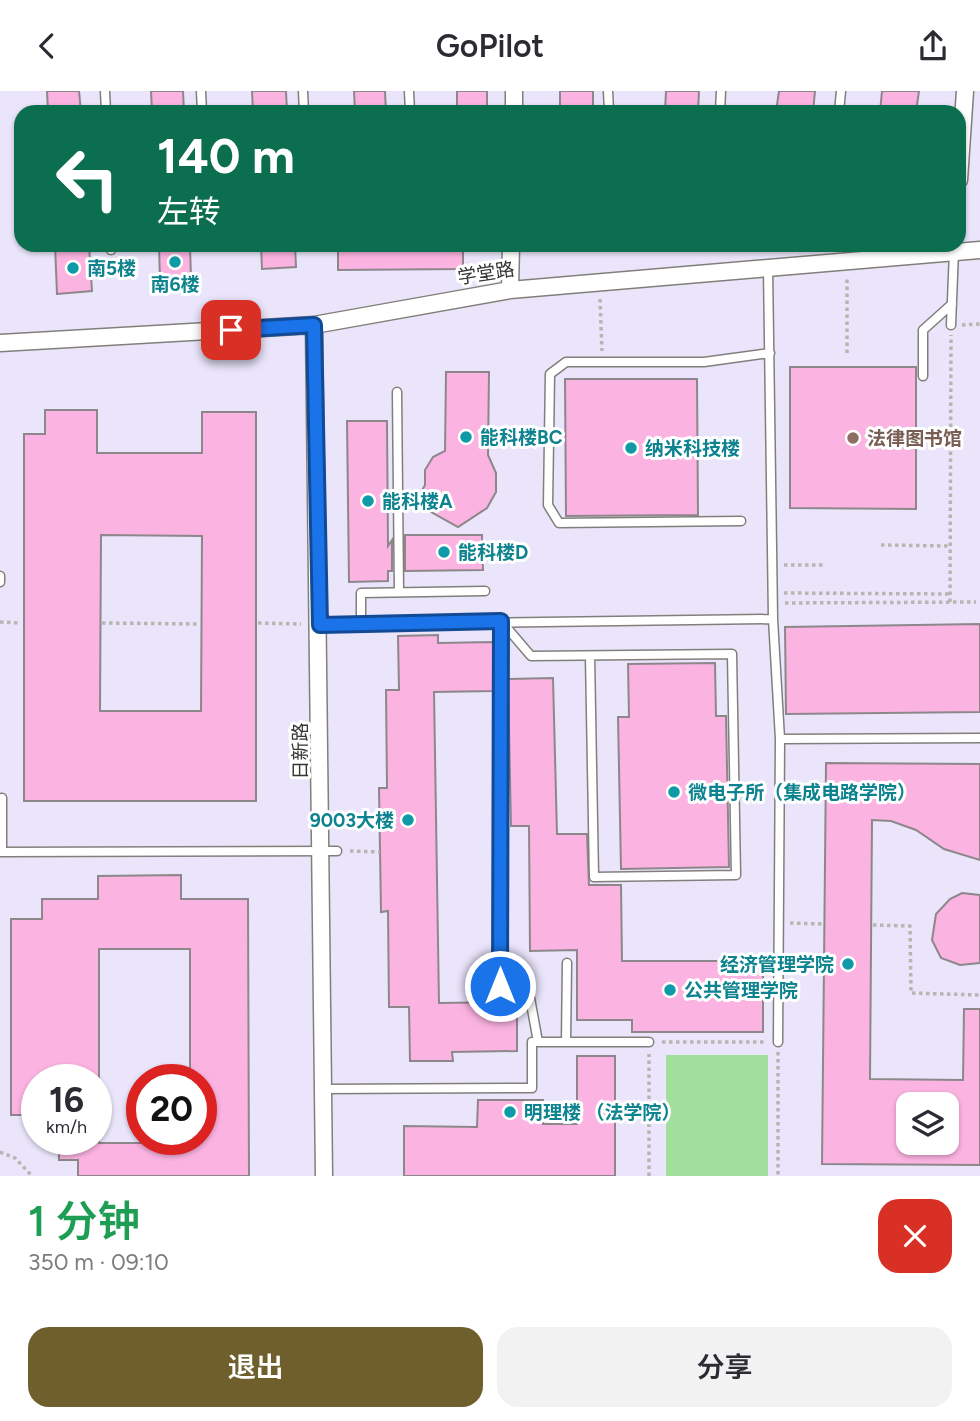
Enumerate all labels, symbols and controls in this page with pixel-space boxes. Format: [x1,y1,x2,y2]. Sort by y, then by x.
icon: back [28,27,66,65]
text: GoPilot [436,27,544,65]
icon: share [914,27,952,65]
text: 140 m [157,126,295,185]
icon: left [42,133,133,224]
text: 左转 [157,193,221,231]
marker: 南6楼 [167,254,183,270]
place label: 南5楼 [87,257,136,280]
street label: 学堂路 [456,257,516,289]
marker: 南5楼 [65,260,81,276]
place label: 南6楼 [150,273,200,296]
pin [201,300,261,360]
icon: arrive [212,311,250,349]
place label: 能科楼BC [480,426,563,449]
place label: 法律图书馆 [867,427,962,450]
marker: 能科楼BC [458,429,474,445]
marker: 法律图书馆 [845,430,861,446]
place label: 纳米科技楼 [645,437,740,460]
marker: 纳米科技楼 [623,440,639,456]
place label: 能科楼A [382,490,453,513]
marker: 能科楼A [360,493,376,509]
place label: 能科楼D [458,541,528,564]
marker: 能科楼D [436,544,452,560]
street label: 日新路 [289,722,312,780]
place label: 微电子所（集成电路学院） [688,781,916,804]
marker: 微电子所（集成电路学院） [666,784,682,800]
place label: 9003大楼 [310,809,394,832]
marker: 9003大楼 [400,812,416,828]
position arrow [463,949,537,1023]
place label: 经济管理学院 [720,953,834,976]
marker: 经济管理学院 [840,956,856,972]
place label: 公共管理学院 [684,979,798,1002]
marker: 公共管理学院 [662,982,678,998]
speed limit sign: 20 [126,1064,217,1155]
text: 16 [49,1079,84,1121]
map controls [896,1092,959,1155]
button: layers [896,1092,959,1155]
place label: 明理楼 （法学院） [524,1101,681,1124]
marker: 明理楼 （法学院） [502,1104,518,1120]
text: km/h [46,1116,87,1138]
text: 1 分钟 [28,1196,140,1247]
button: close [878,1199,952,1273]
text: 350 m · 09:10 [28,1248,169,1276]
button: 退出 [28,1327,483,1407]
button: 分享 [497,1327,952,1407]

